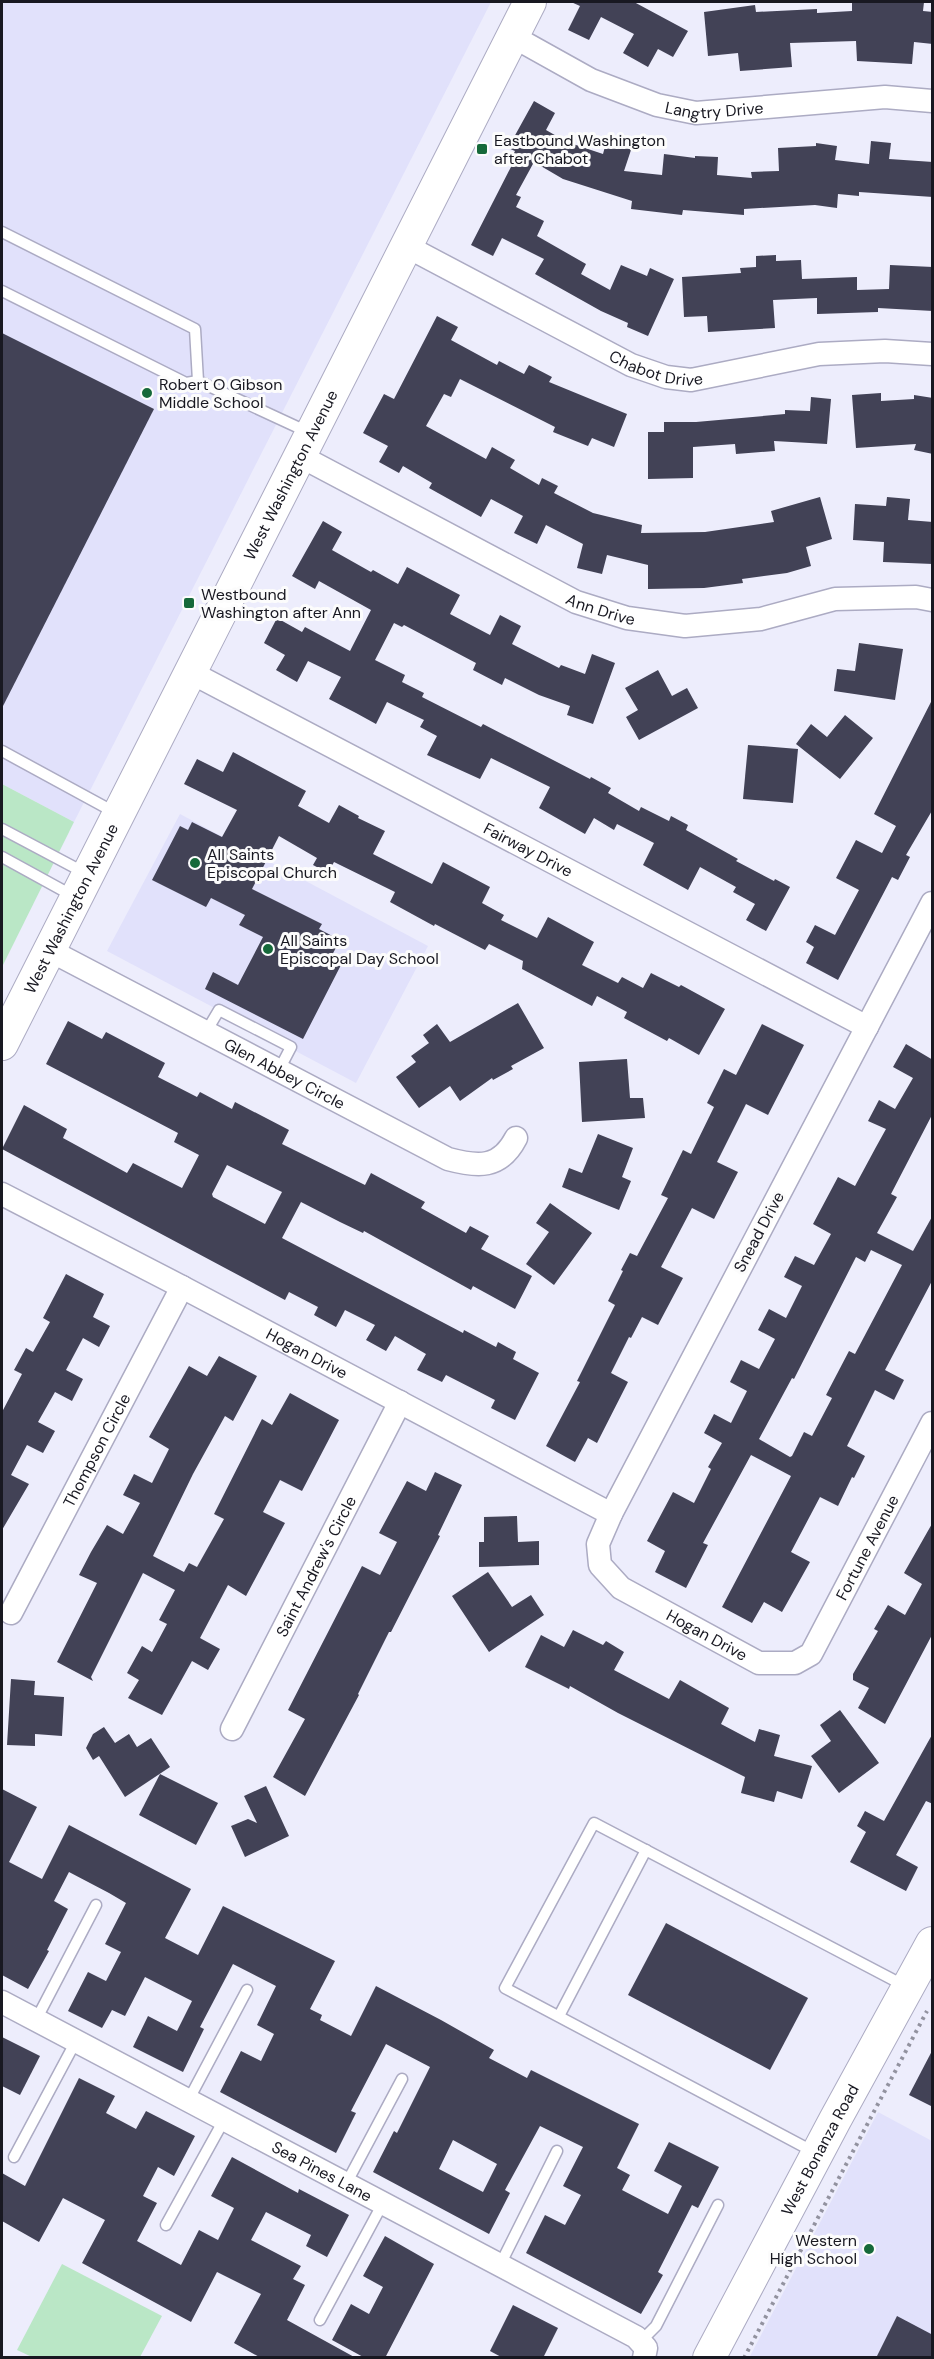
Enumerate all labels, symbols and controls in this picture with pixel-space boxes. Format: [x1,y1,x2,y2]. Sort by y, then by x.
street label: Langtry Drive [663,96,764,124]
place label: Eastbound Washington after Chabot [494,130,665,169]
marker: Eastbound Washington after Chabot [475,142,489,156]
street label: Chabot Drive [606,345,705,391]
place label: Robert O Gibson Middle School [159,374,282,413]
marker: Robert O Gibson Middle School [140,386,154,400]
street label: West Washington Avenue [239,386,342,564]
place label: Westbound Washington after Ann [201,584,361,623]
street label: Ann Drive [562,588,636,629]
marker: Westbound Washington after Ann [182,596,196,610]
street label: Fairway Drive [480,817,577,881]
street label: West Washington Avenue [19,820,123,997]
place label: All Saints Episcopal Church [207,844,337,883]
marker: All Saints Episcopal Church [188,856,202,870]
place label: All Saints Episcopal Day School [280,930,439,969]
marker: All Saints Episcopal Day School [261,942,275,956]
street label: Glen Abbey Circle [221,1033,349,1114]
street label: Snead Drive [729,1188,789,1276]
street label: Hogan Drive [263,1323,351,1383]
street label: Thompson Circle [58,1389,135,1511]
street label: Fortune Avenue [831,1491,903,1604]
street label: Saint Andrew's Circle [271,1492,361,1640]
street label: Hogan Drive [663,1604,751,1665]
street label: West Bonanza Road [776,2080,863,2219]
street label: Sea Pines Lane [268,2136,376,2206]
place label: Western High School [770,2230,857,2269]
marker: Western High School [862,2242,876,2256]

